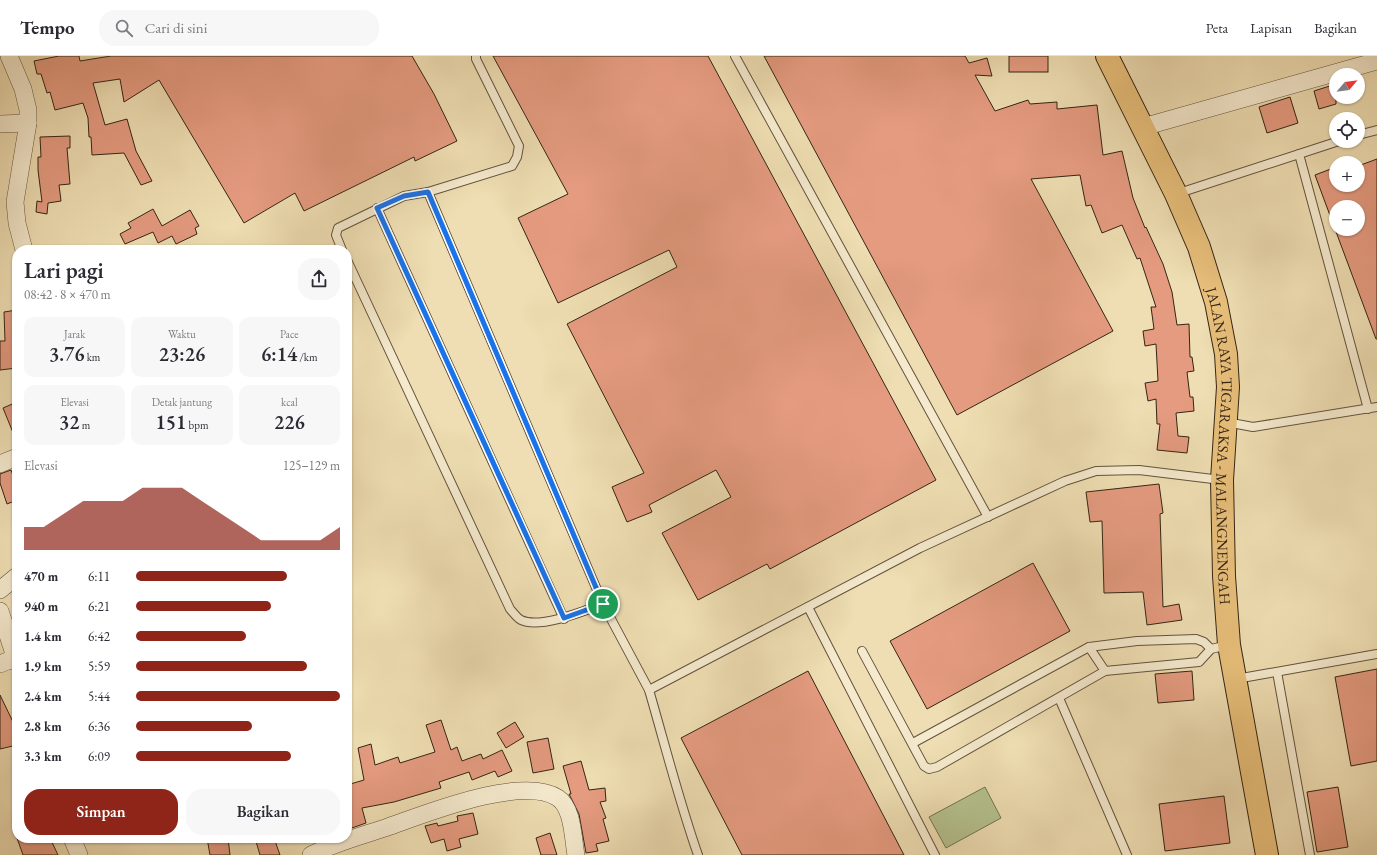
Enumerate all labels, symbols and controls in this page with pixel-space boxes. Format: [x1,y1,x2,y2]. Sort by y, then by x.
search box [99,10,379,46]
text: Tempo [20,15,75,40]
icon: search [113,17,135,39]
text: Cari di sini [145,18,207,37]
text: Peta [1206,19,1228,37]
text: Lapisan [1250,19,1292,37]
text: Bagikan [1314,19,1357,37]
north arrow [1329,68,1365,104]
map controls [1329,68,1365,236]
button: locate [1329,112,1365,148]
button: + [1329,156,1365,192]
button: − [1329,200,1365,236]
text: Lari pagi [24,256,104,285]
button: share [298,258,340,300]
street label: JALAN RAYA TIGARAKSA - MALANGNENGAH [1202,283,1238,605]
text: 08:42 · 8 × 470 m [24,286,111,303]
text: Jarak [64,327,85,341]
text: Waktu [168,327,196,341]
text: Pace [280,327,299,341]
text: 3.76 [49,341,85,367]
text: 23:26 [159,341,205,367]
text: 6:14 [261,341,297,367]
text: km [85,350,100,364]
text: /km [297,350,318,364]
text: Elevasi [60,395,89,409]
text: Detak jantung [152,395,212,409]
text: kcal [281,395,298,409]
text: 32 [59,409,80,435]
text: 151 [156,409,186,435]
text: 226 [274,409,305,435]
text: m [80,418,90,432]
text: bpm [186,418,208,432]
text: Elevasi [24,457,58,474]
text: 125–129 m [283,457,340,474]
text: 470 m [24,568,58,585]
text: 6:11 [88,568,110,585]
pin [586,587,620,621]
icon: arrive [592,593,614,615]
text: 940 m [24,598,58,615]
text: 6:21 [88,598,110,615]
text: 1.4 km [24,628,62,645]
text: 6:42 [88,628,110,645]
text: 1.9 km [24,658,62,675]
text: 5:59 [88,658,110,675]
text: 2.4 km [24,688,62,705]
text: 5:44 [88,688,110,705]
text: 2.8 km [24,718,62,735]
text: 6:36 [88,718,110,735]
text: 3.3 km [24,748,62,765]
text: 6:09 [88,748,110,765]
button: Simpan [24,789,178,835]
button: Bagikan [186,789,340,835]

